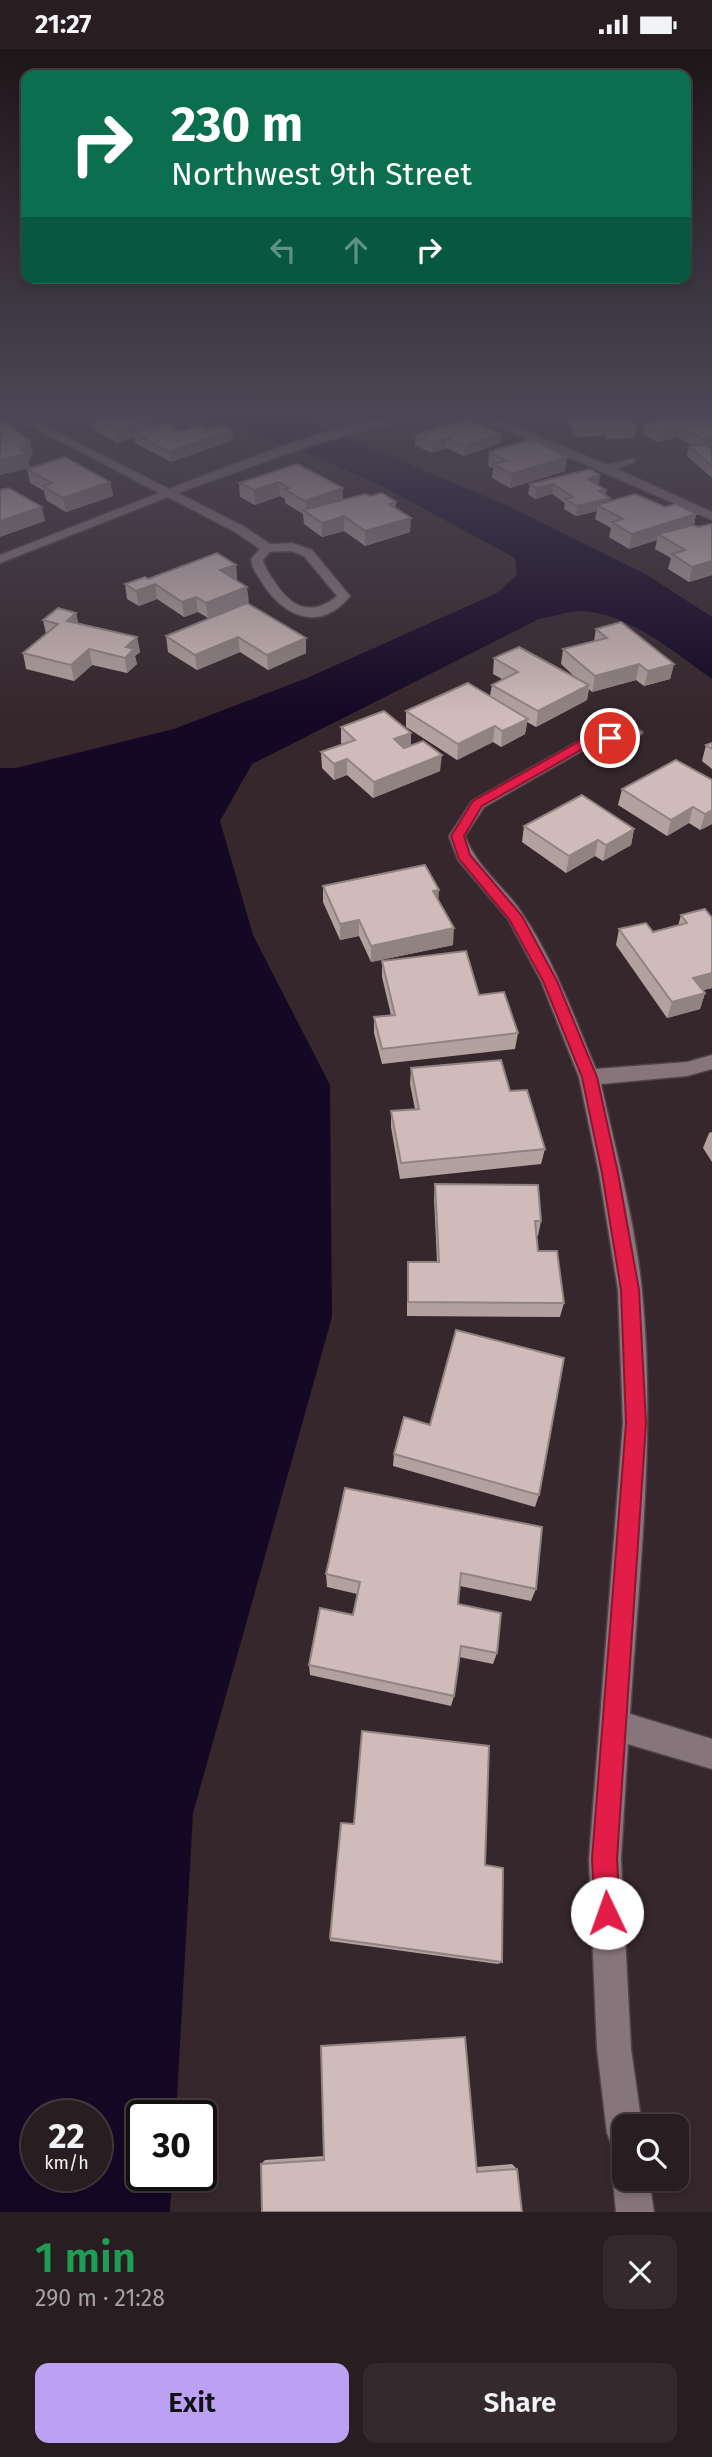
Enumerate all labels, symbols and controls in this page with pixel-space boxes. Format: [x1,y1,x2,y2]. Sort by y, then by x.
text: 21:27 [35,9,92,40]
text: 230 m [171,95,303,154]
icon: right [56,98,147,189]
text: Northwest 9th Street [171,155,472,193]
icon: left [264,231,302,269]
icon: ahead [337,231,375,269]
icon: right [410,231,448,269]
pin [580,708,640,768]
icon: arrive [591,719,629,757]
position arrow [570,1876,644,1950]
speed limit sign: 30 [126,2100,217,2191]
map controls [612,2114,689,2191]
button: search [612,2114,689,2191]
text: 22 [48,2115,85,2157]
text: km/h [44,2152,89,2174]
text: 1 min [35,2233,136,2283]
button: close [603,2235,677,2309]
text: 290 m · 21:28 [35,2284,165,2312]
button: Exit [35,2363,349,2443]
button: Share [363,2363,677,2443]

